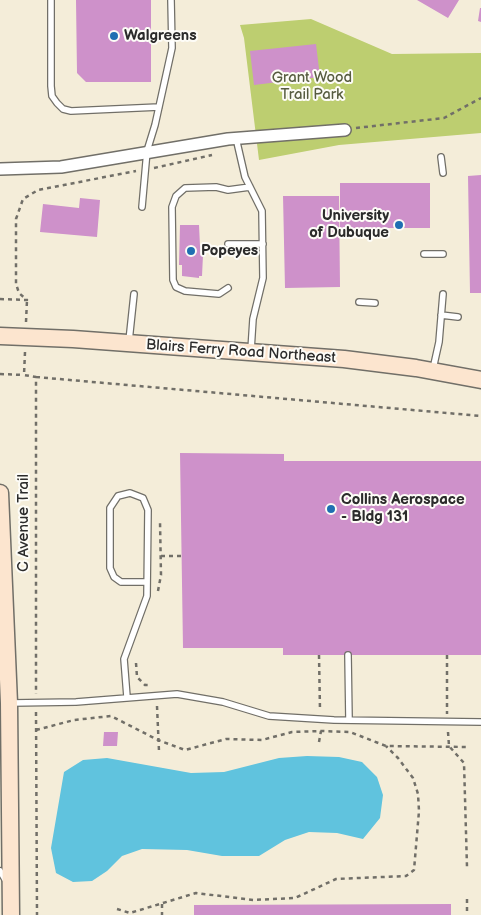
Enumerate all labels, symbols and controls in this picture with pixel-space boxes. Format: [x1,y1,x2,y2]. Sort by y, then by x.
place label: Walgreens [124,27,197,45]
marker: Walgreens [108,30,120,42]
park label: Grant Wood Trail Park [272,69,352,104]
place label: University of Dubuque [309,207,389,242]
marker: University of Dubuque [393,219,405,231]
place label: Popeyes [201,242,258,260]
marker: Popeyes [185,245,197,257]
street label: Blairs Ferry Road Northeast [145,336,337,368]
street label: C Avenue Trail [15,474,33,572]
place label: Collins Aerospace - Bldg 131 [341,491,465,526]
marker: Collins Aerospace - Bldg 131 [325,503,337,515]

